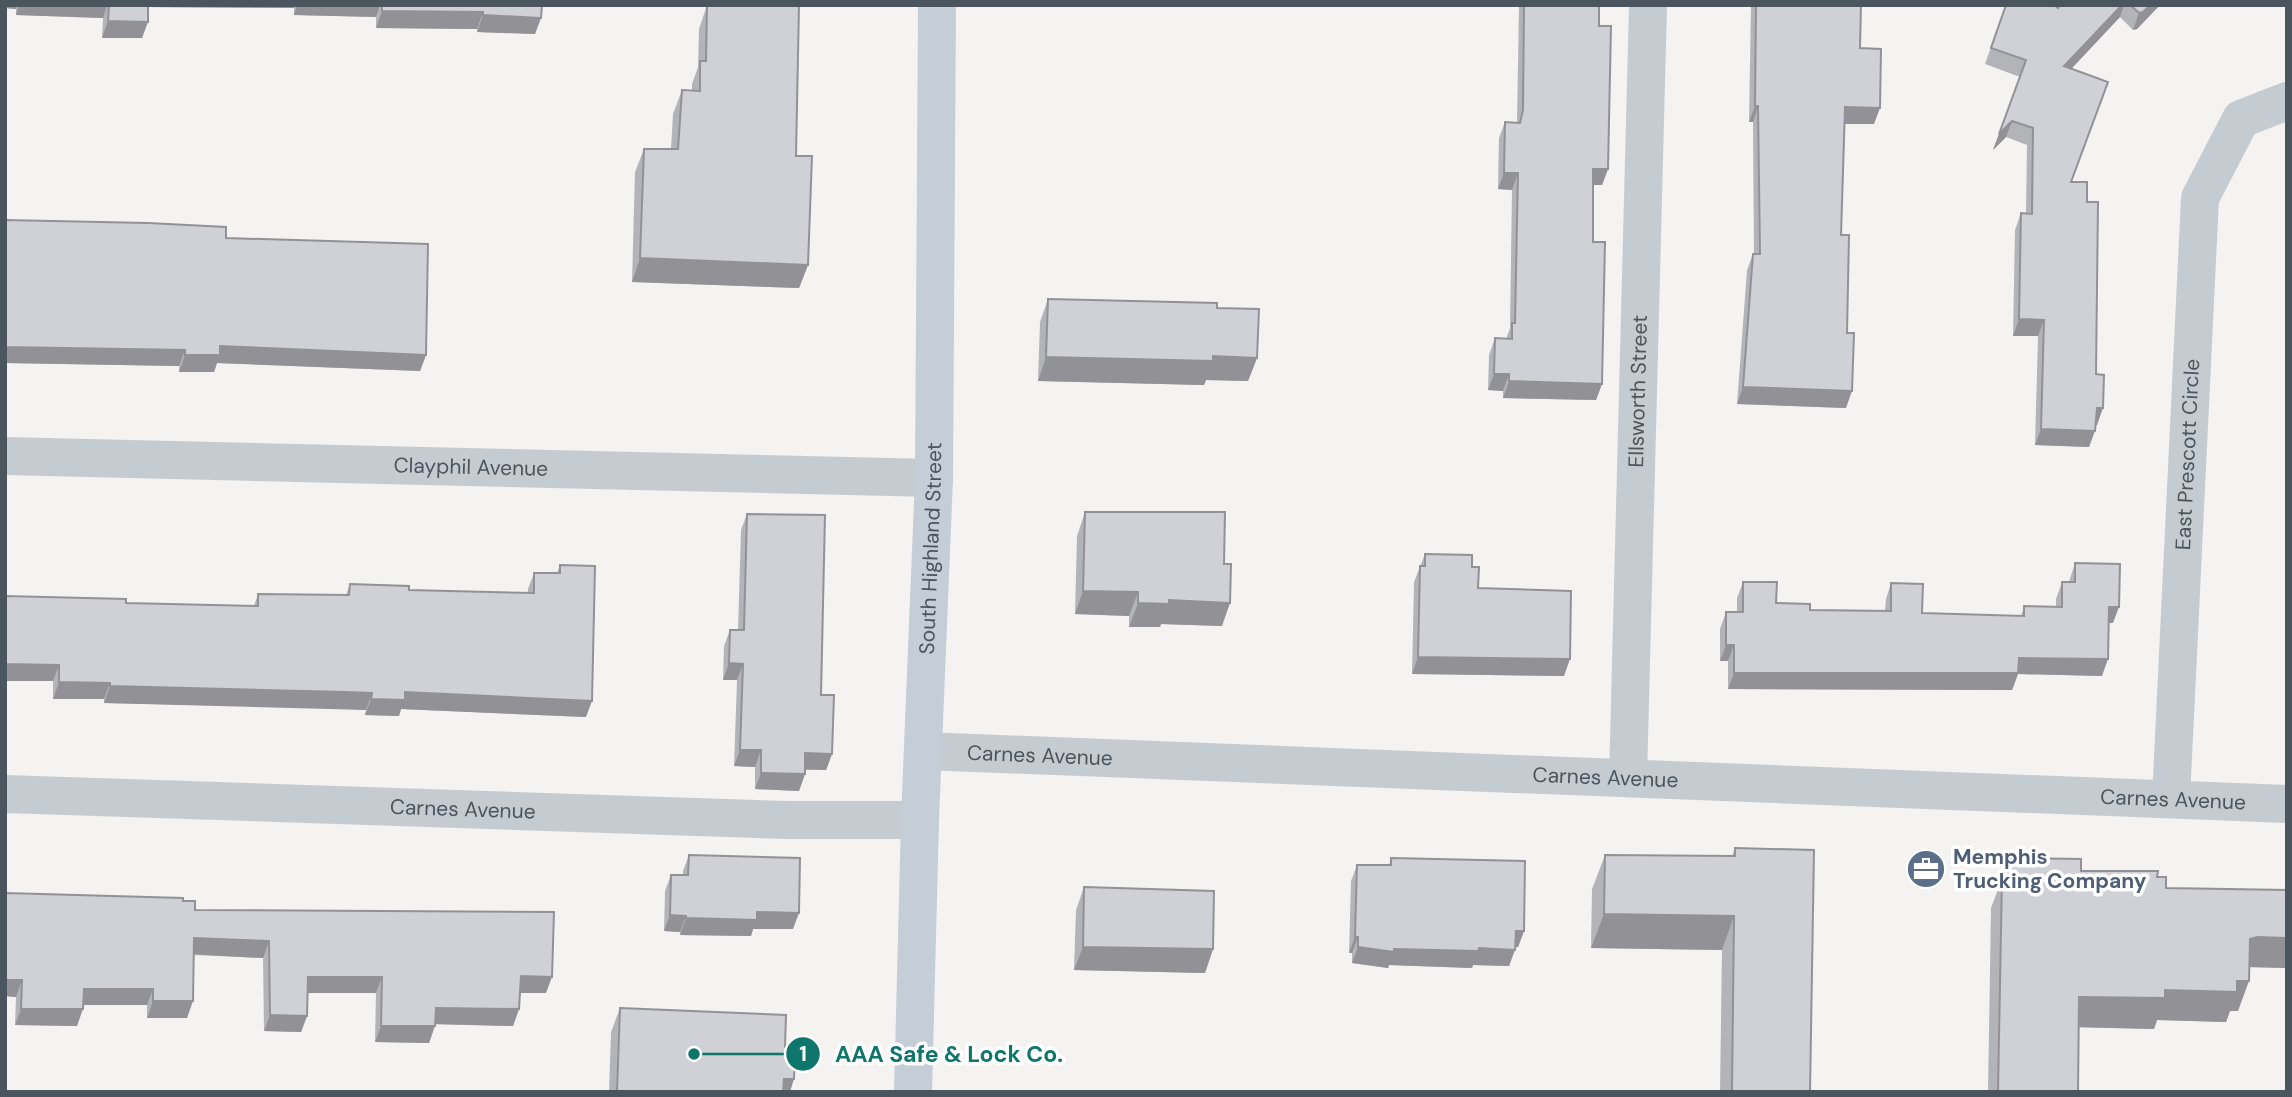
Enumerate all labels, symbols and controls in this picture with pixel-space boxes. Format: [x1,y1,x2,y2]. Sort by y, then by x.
street label: Ellsworth Street [1622,314,1654,468]
street label: East Prescott Circle [2169,358,2206,551]
street label: South Highland Street [913,442,948,655]
street label: Clayphil Avenue [393,451,548,483]
street label: Carnes Avenue [967,739,1113,772]
street label: Carnes Avenue [1532,761,1679,794]
street label: Carnes Avenue [2100,783,2247,816]
street label: Carnes Avenue [389,793,536,826]
place label: Memphis Trucking Company [1953,843,2147,895]
office icon: Memphis Trucking Company [1905,848,1947,890]
callout: AAA Safe & Lock Co. [786,1032,1077,1076]
text: AAA Safe & Lock Co. [835,1039,1063,1069]
text: 1 [799,1040,807,1068]

